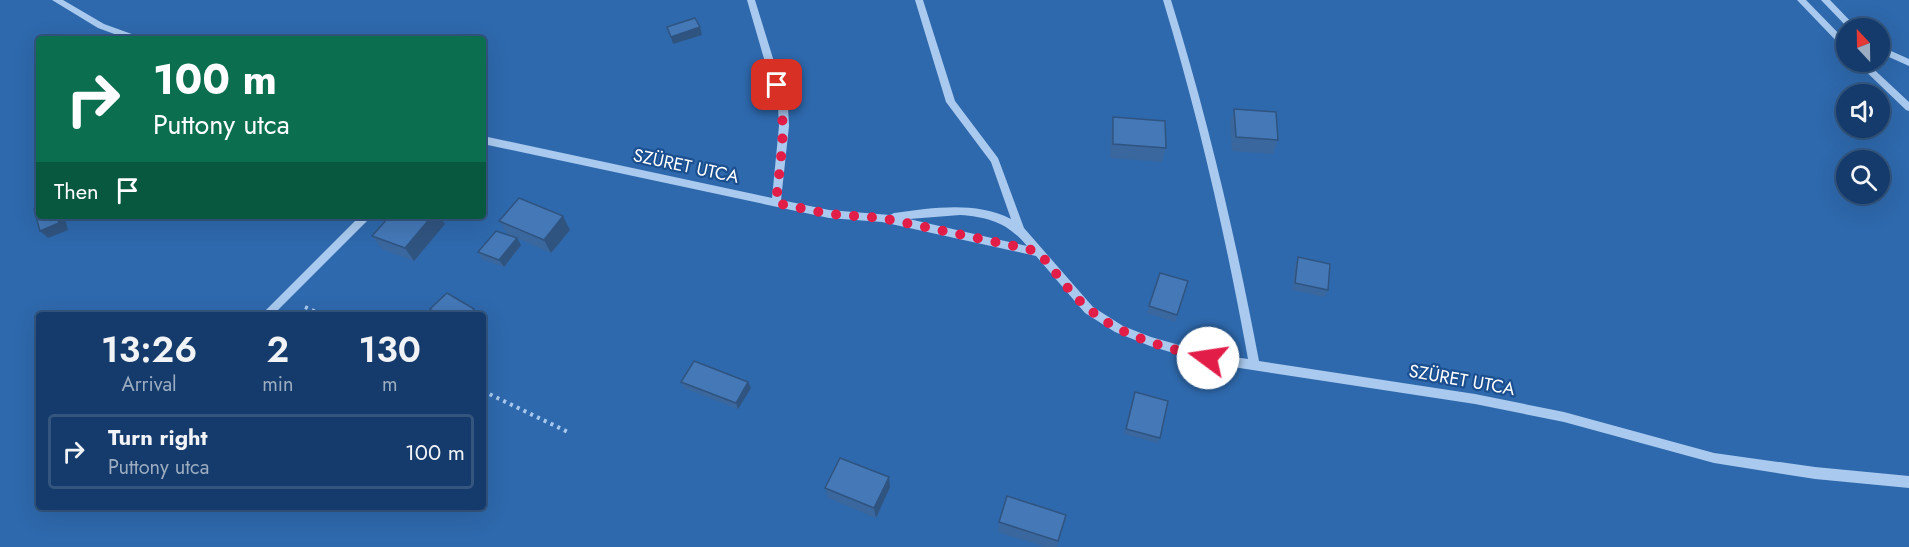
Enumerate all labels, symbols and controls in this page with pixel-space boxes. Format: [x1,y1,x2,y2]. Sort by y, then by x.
north arrow [1836,18,1890,72]
map controls [1836,18,1890,204]
text: 100 m [153,49,277,110]
pin [751,59,802,110]
icon: right [54,60,132,138]
icon: arrive [760,68,793,101]
button: sound [1836,84,1890,138]
text: Puttony utca [153,105,290,144]
street label: SZÜRET UTCA [631,142,741,190]
button: search [1836,150,1890,204]
icon: arrive [111,174,144,207]
text: Then [54,175,99,207]
text: 13:26 [101,323,197,375]
text: 2 [267,323,289,375]
text: 130 [359,323,421,375]
position arrow [1176,326,1240,390]
street label: SZÜRET UTCA [1407,358,1517,402]
text: Arrival [122,370,177,399]
text: min [262,370,294,399]
text: m [382,370,398,399]
text: Turn right [108,421,208,453]
icon: right [57,435,90,468]
text: 100 m [405,436,465,468]
text: Puttony utca [108,453,209,482]

